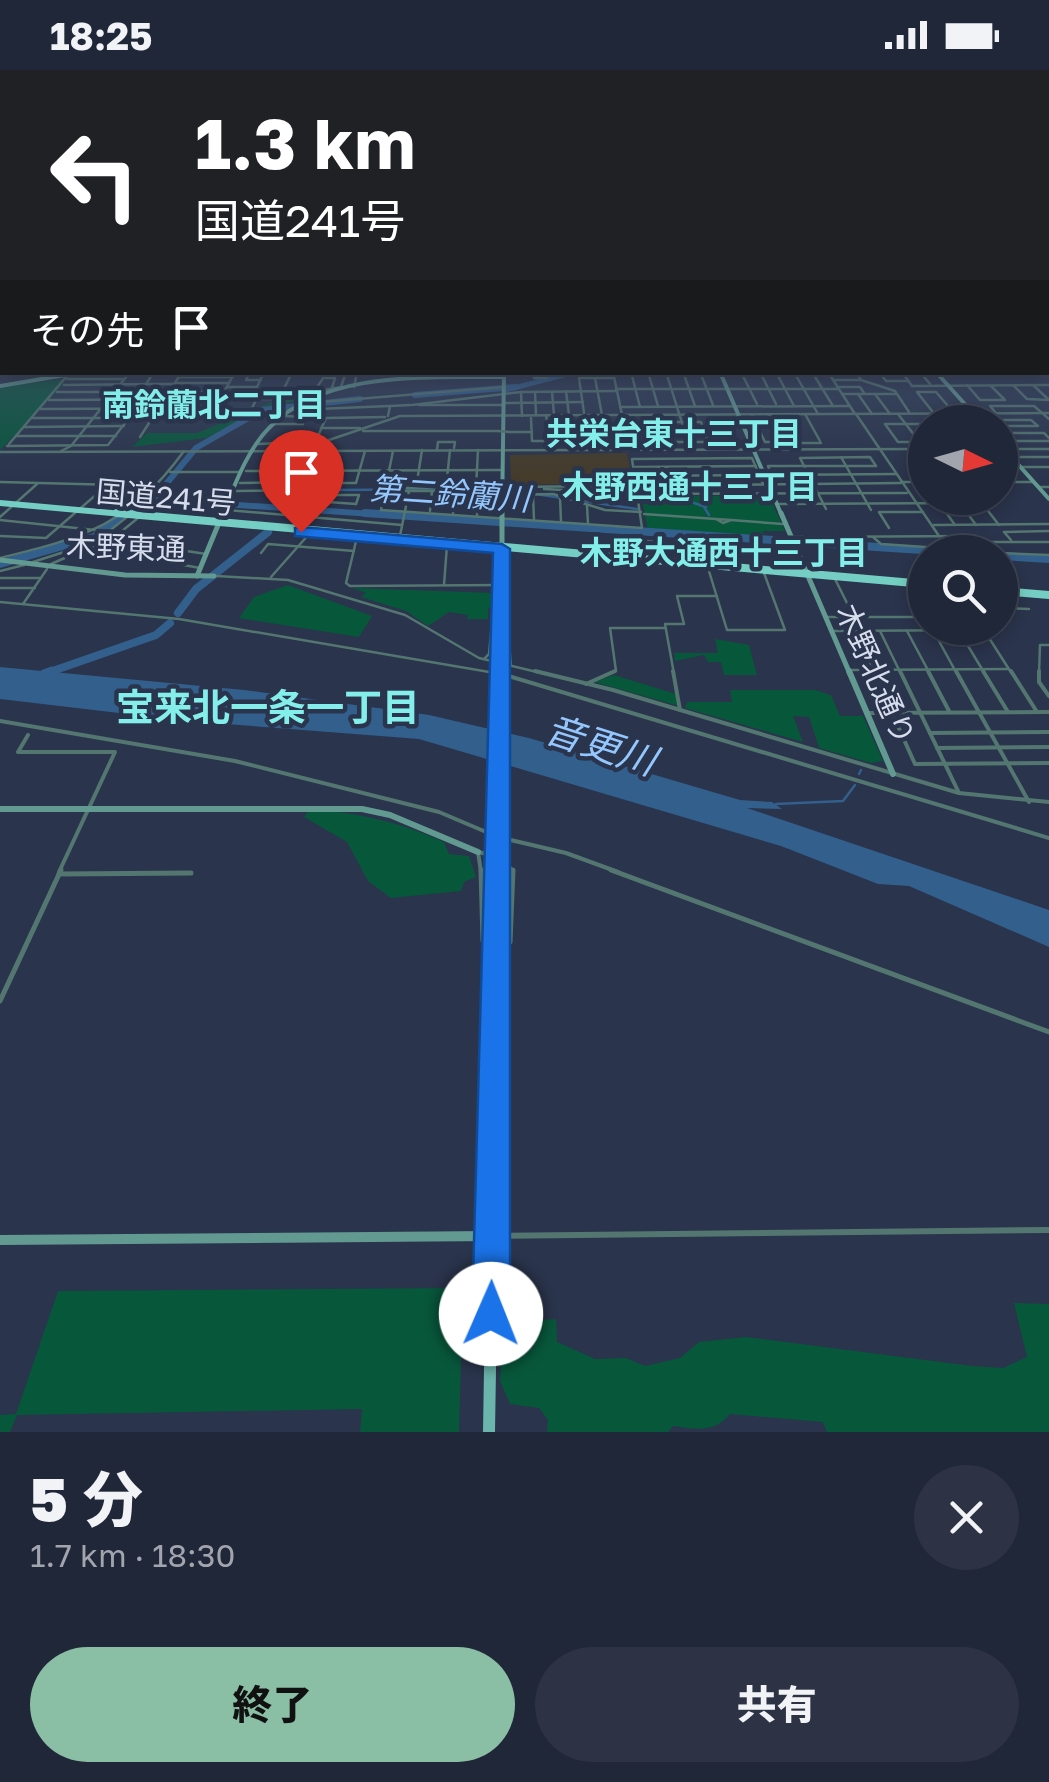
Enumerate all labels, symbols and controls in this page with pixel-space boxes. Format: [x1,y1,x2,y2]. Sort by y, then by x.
text: 18:25 [50,13,152,58]
text: 1.3 km [195,100,416,184]
icon: left [30,110,160,240]
text: 国道241号 [195,193,405,247]
icon: arrive [164,300,219,355]
text: その先 [30,307,144,352]
district label: 南鈴蘭北二丁目 [102,385,326,423]
north arrow [908,405,1018,515]
map controls [908,405,1018,645]
district label: 共栄台東十三丁目 [546,414,802,452]
pin [259,430,344,533]
icon: arrive [274,445,329,500]
district label: 木野西通十三丁目 [562,467,818,505]
water label: 第二鈴蘭川 [369,468,534,518]
street label: 国道241号 [95,473,237,521]
street label: 木野東通 [65,527,187,567]
district label: 木野大通西十三丁目 [580,533,868,571]
button: search [908,535,1018,645]
street label: 木野北通り [829,598,923,750]
district label: 宝来北一条一丁目 [116,684,420,729]
water label: 音更川 [540,705,666,784]
position arrow [439,1262,543,1366]
text: 5 分 [30,1462,143,1534]
button: close [914,1465,1019,1570]
text: 1.7 km · 18:30 [30,1536,235,1574]
button: 終了 [30,1647,515,1762]
button: 共有 [535,1647,1019,1762]

